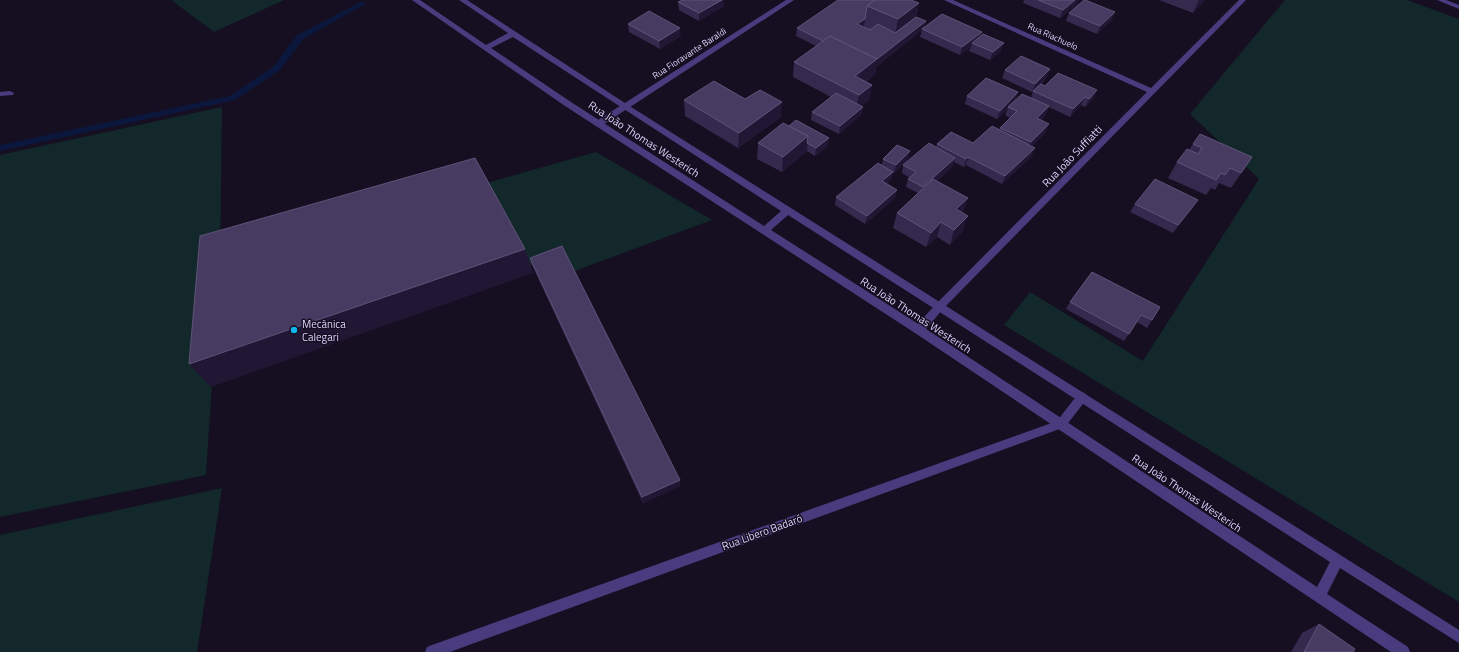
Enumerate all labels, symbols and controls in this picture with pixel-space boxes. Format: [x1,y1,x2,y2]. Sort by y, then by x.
street label: Rua Riachuelo [1026,19,1080,53]
street label: Rua Fioravante Baraldi [650,24,728,82]
street label: Rua João Thomas Westerich [585,97,703,181]
street label: Rua João Suffiatti [1038,122,1106,190]
street label: Rua João Thomas Westerich [857,273,975,357]
place label: Mecânica Calegari [302,316,346,345]
marker: Mecânica Calegari [289,325,299,335]
street label: Rua João Thomas Westerich [1129,450,1245,536]
street label: Rua Libero Badaró [720,510,805,554]

